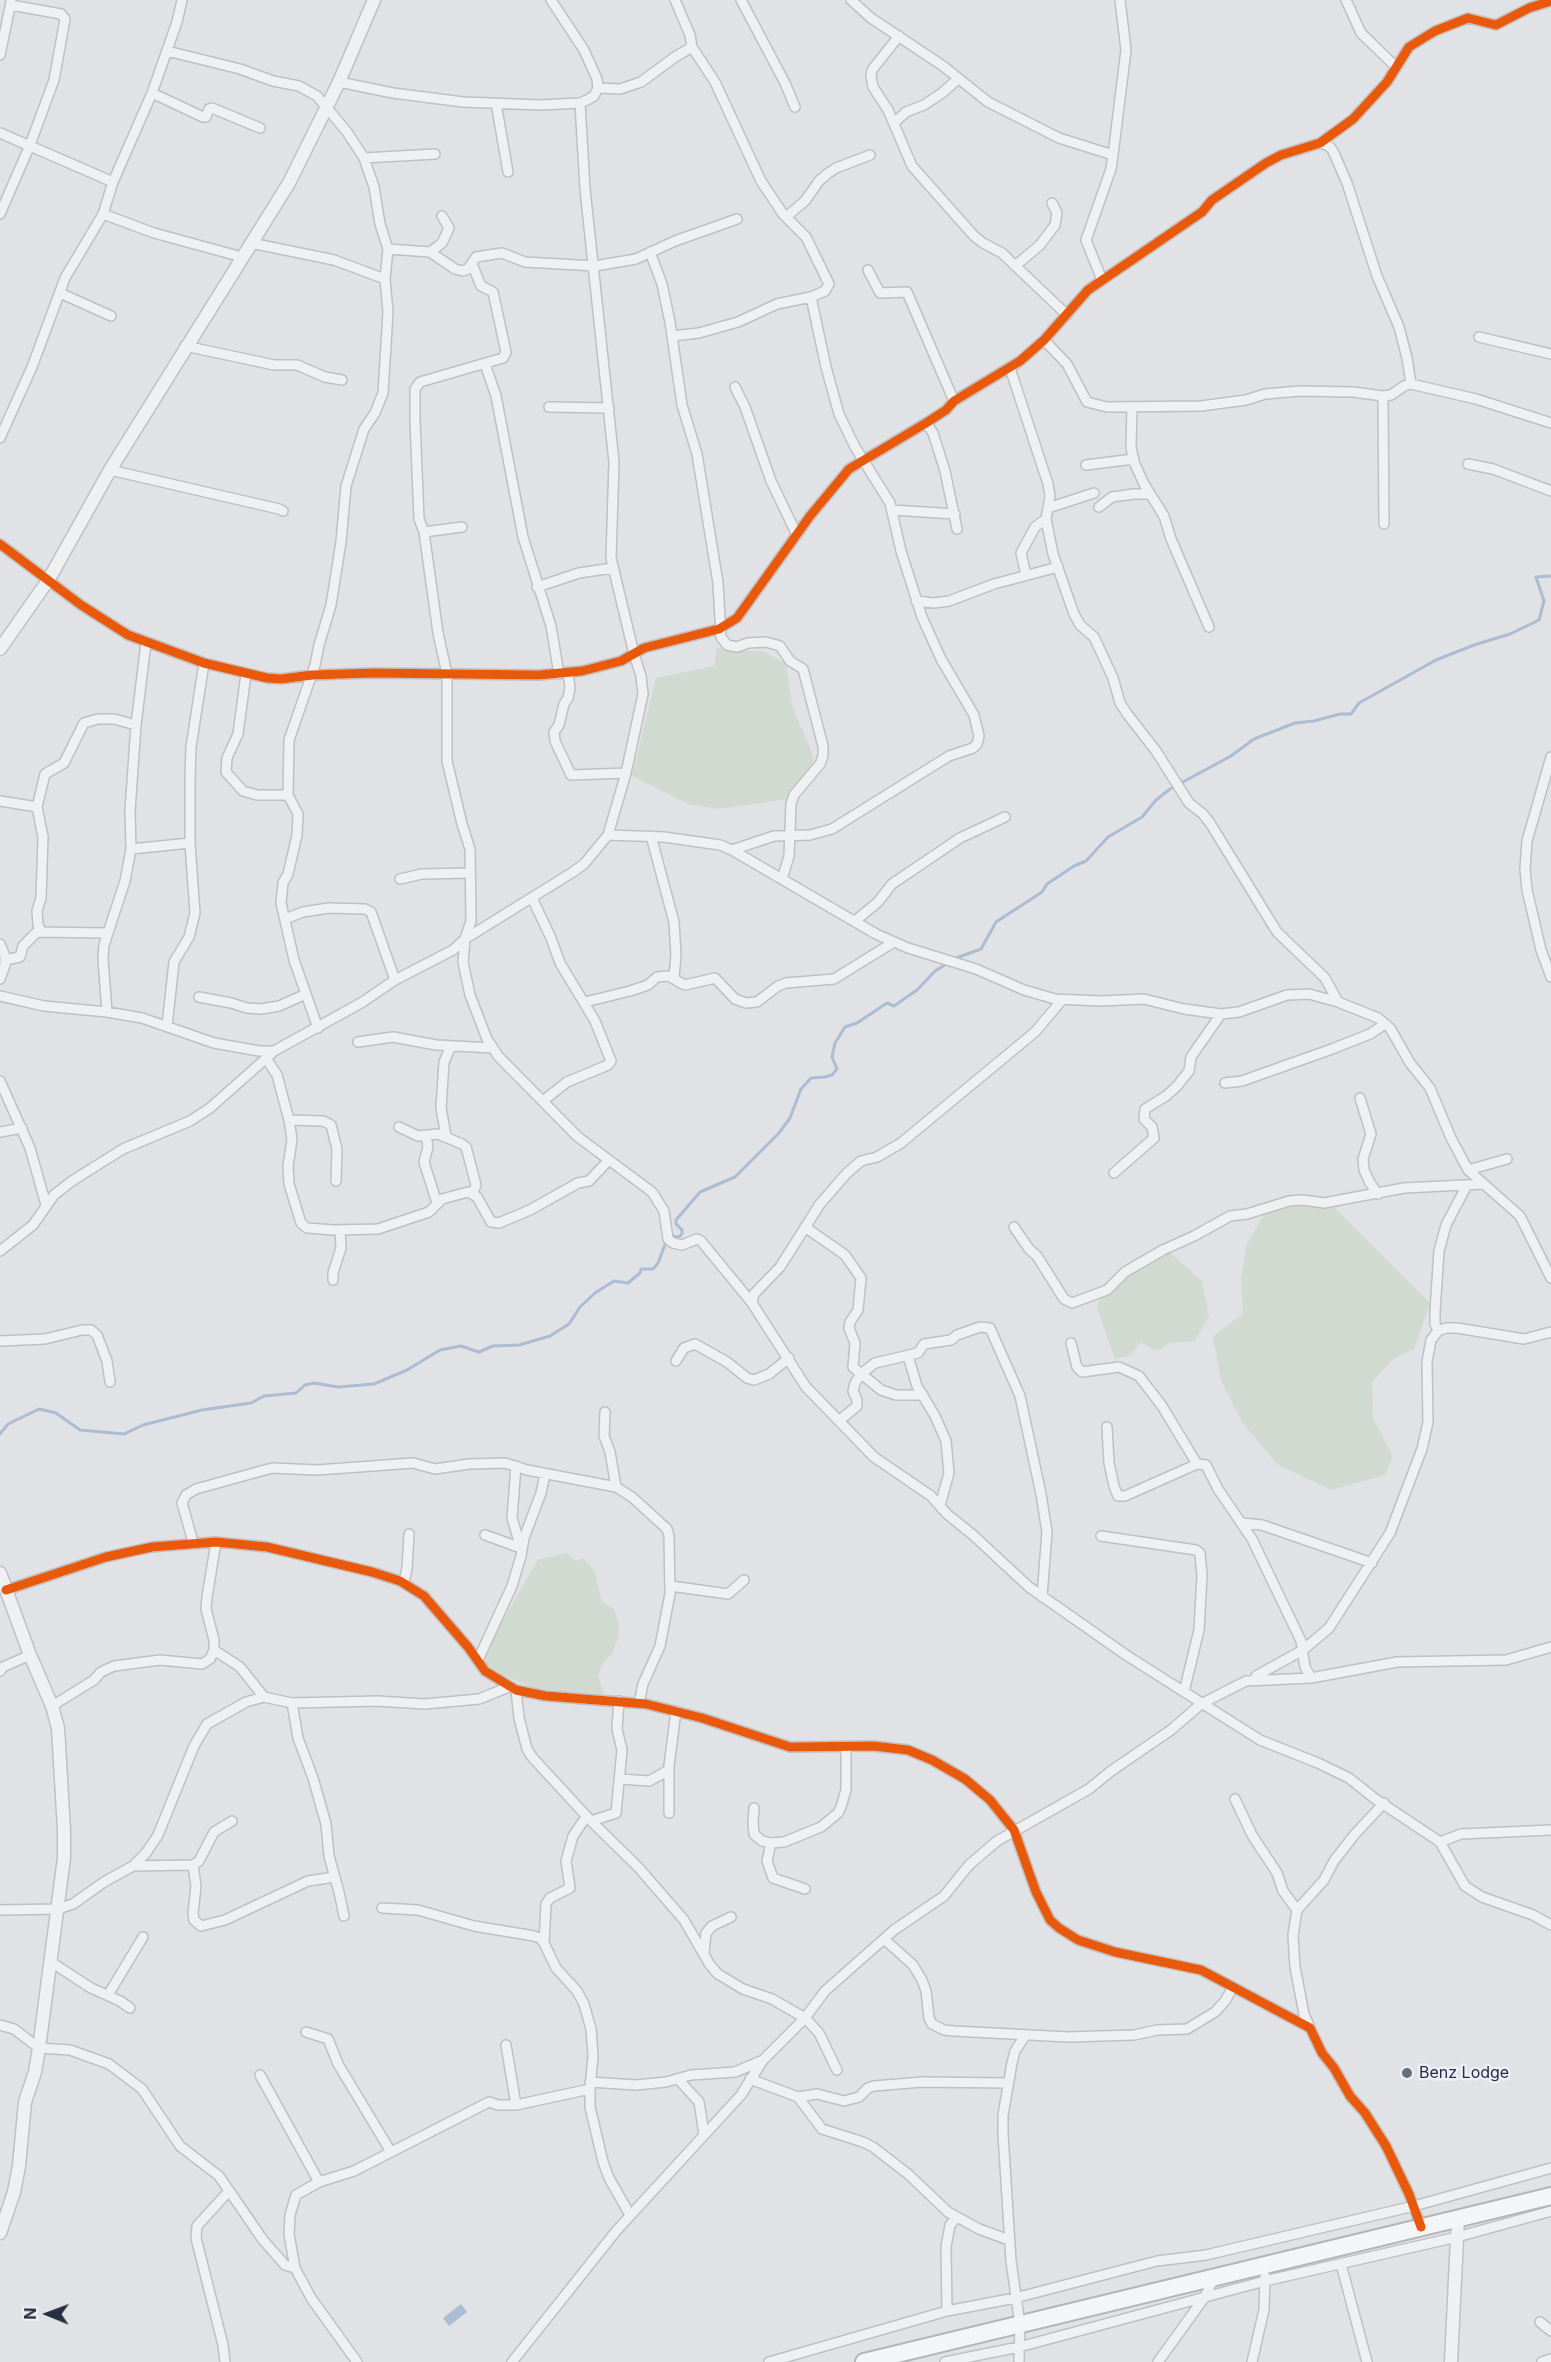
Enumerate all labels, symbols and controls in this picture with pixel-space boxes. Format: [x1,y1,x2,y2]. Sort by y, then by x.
place label: Benz Lodge [1419,2063,1509,2083]
marker: Benz Lodge [1400,2066,1414,2080]
north arrow [18,2284,78,2344]
text: N [20,2307,40,2320]

